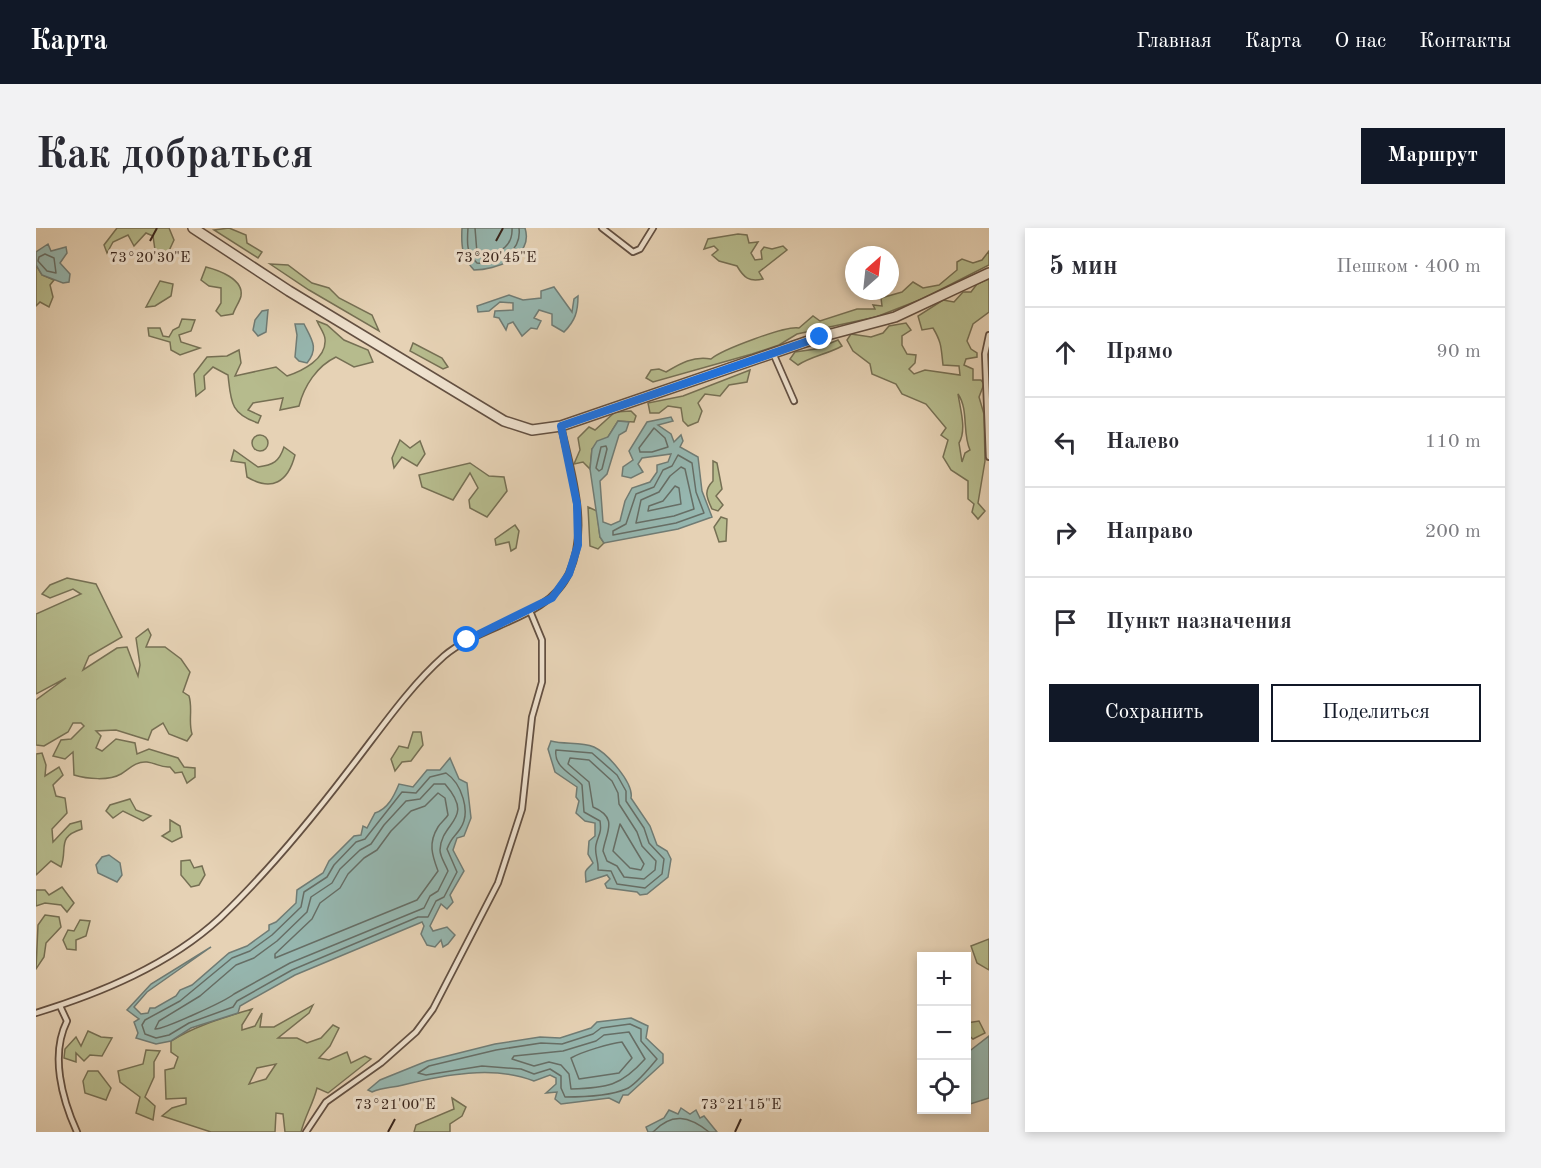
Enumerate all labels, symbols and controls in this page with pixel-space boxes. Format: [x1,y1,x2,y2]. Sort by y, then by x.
text: Карта [30,28,108,56]
text: Главная [1136,31,1212,52]
text: Карта [1245,31,1302,52]
text: О нас [1335,31,1386,52]
text: Контакты [1419,31,1511,52]
button: Маршрут [1361,128,1505,184]
text: Как добраться [36,135,313,177]
north arrow [845,246,899,300]
text: 73°20'30"E [110,251,190,266]
text: 73°20'45"E [456,251,536,266]
text: 5 мин [1049,254,1118,280]
text: Пешком · 400 m [1336,257,1481,277]
route end [806,323,832,349]
icon: ahead [1049,336,1082,369]
text: Прямо [1106,341,1173,363]
text: 90 m [1436,342,1481,362]
icon: left [1049,426,1082,459]
text: Налево [1106,431,1179,453]
text: 110 m [1425,432,1481,452]
icon: right [1049,516,1082,549]
text: Направо [1106,521,1193,543]
text: 200 m [1425,522,1481,542]
icon: arrive [1049,606,1082,639]
text: Пункт назначения [1106,611,1292,633]
route start [453,626,479,652]
button: Сохранить [1049,684,1259,742]
button: Поделиться [1271,684,1481,742]
map controls [917,952,971,1114]
button: + [917,952,971,1006]
button: − [917,1006,971,1060]
button: locate [917,1060,971,1114]
text: 73°21'00"E [355,1098,435,1113]
text: 73°21'15"E [701,1098,781,1113]

